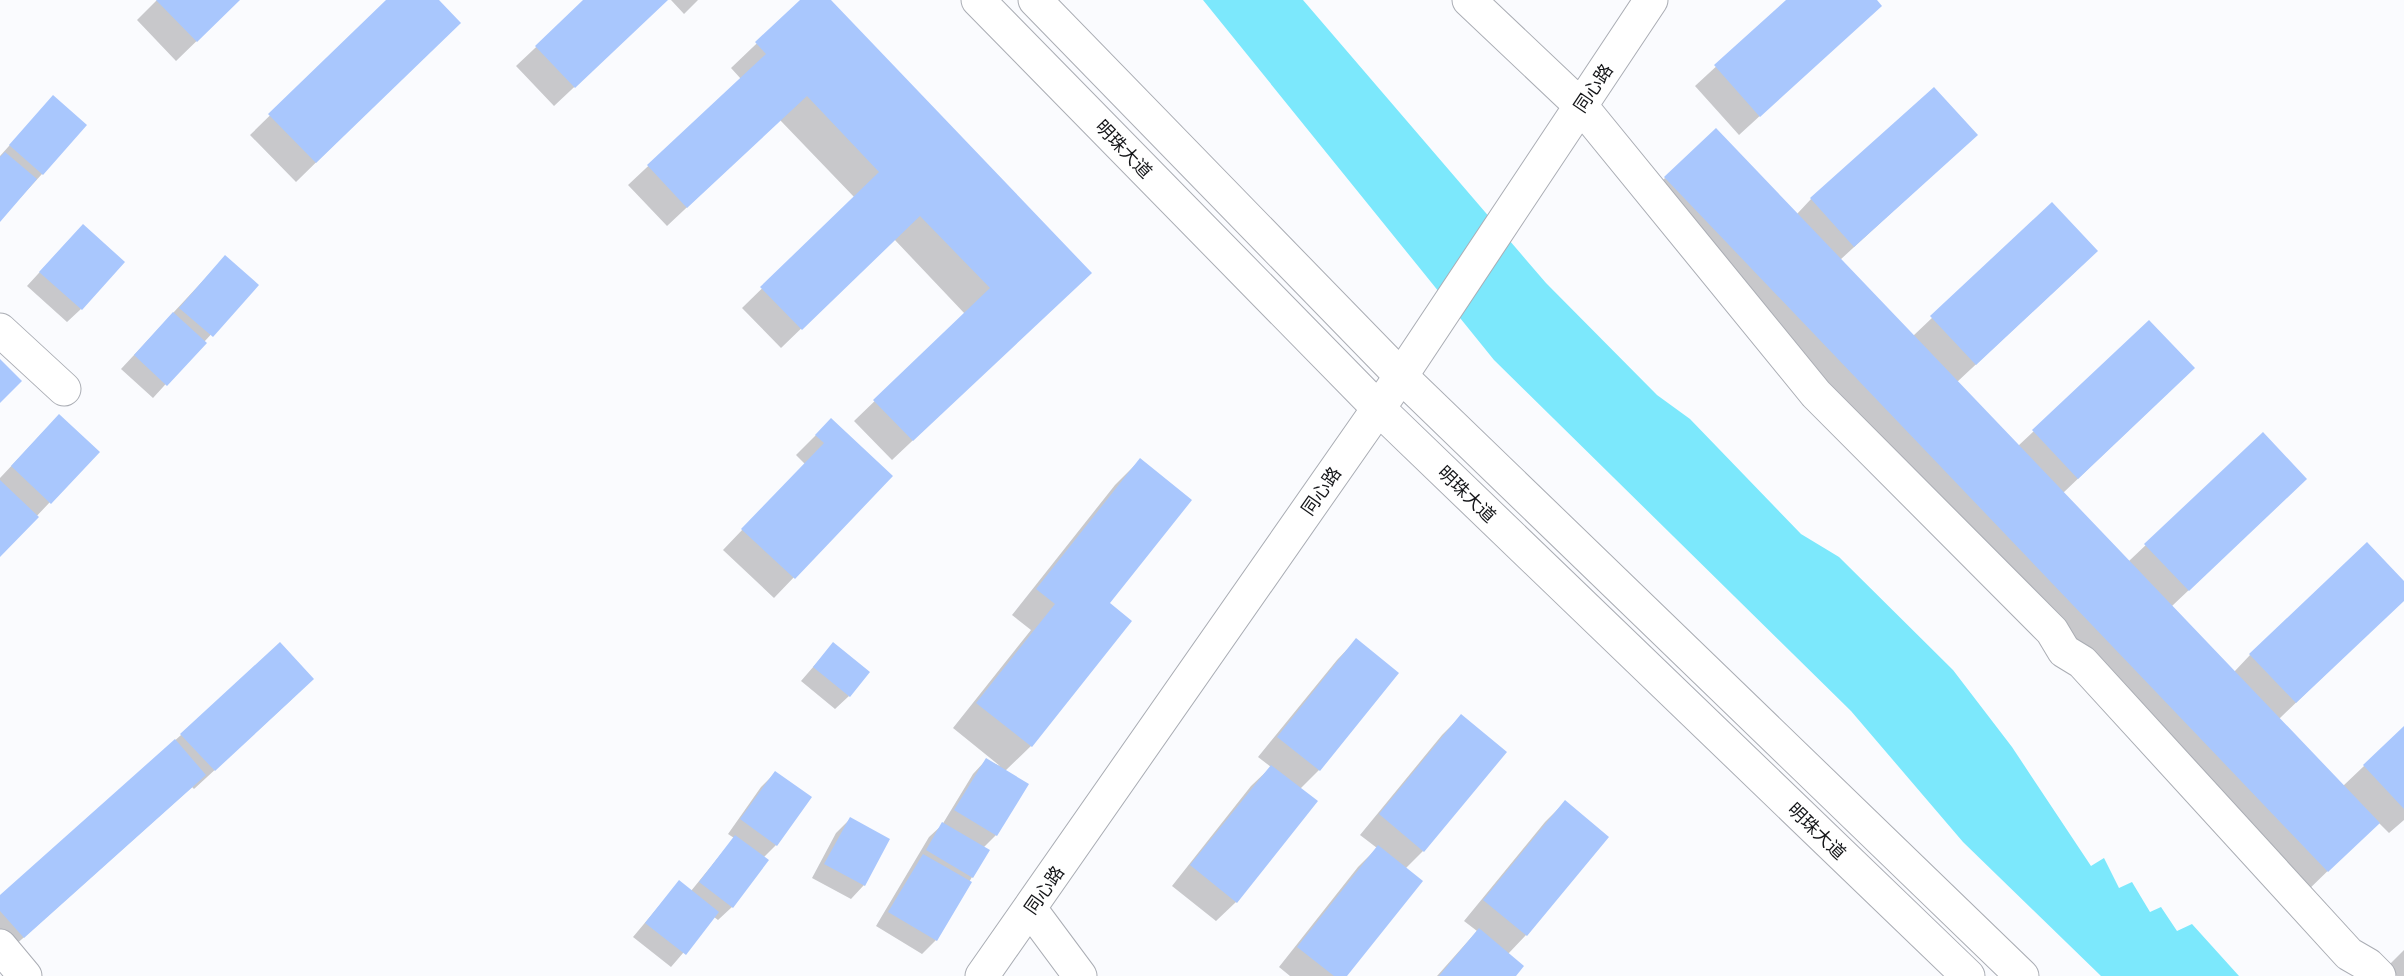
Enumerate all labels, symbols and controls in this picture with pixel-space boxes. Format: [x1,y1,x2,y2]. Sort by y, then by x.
street label: 同心路 [1568,59,1618,117]
street label: 明珠大道 [1091,115,1157,183]
street label: 明珠大道 [1433,461,1501,527]
street label: 同心路 [1296,462,1346,520]
street label: 明珠大道 [1783,798,1851,864]
street label: 同心路 [1019,861,1069,919]

